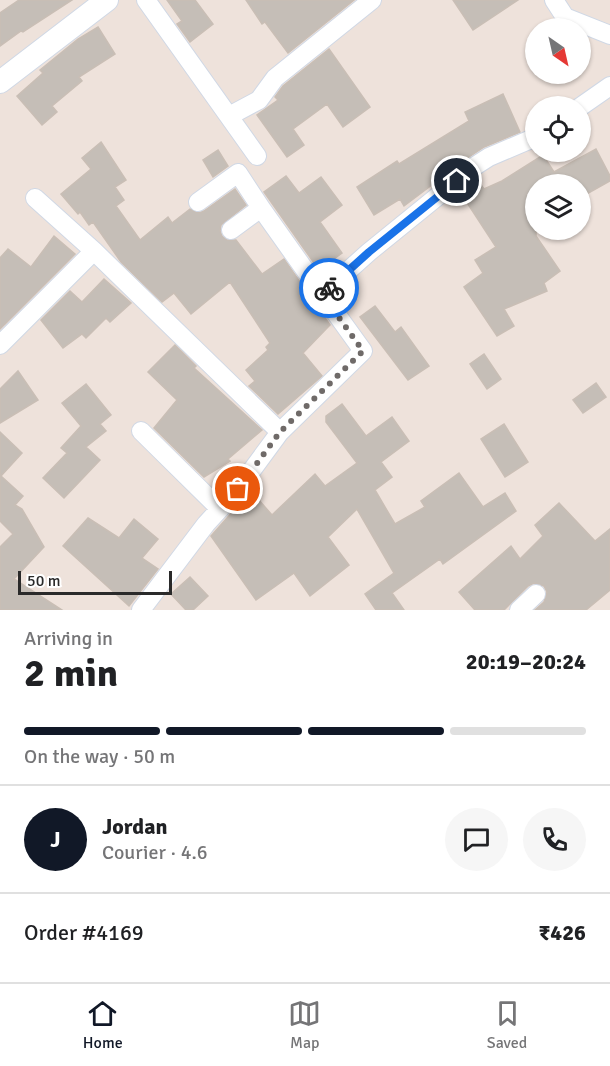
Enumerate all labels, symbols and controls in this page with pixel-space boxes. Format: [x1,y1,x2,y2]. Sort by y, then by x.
north arrow [525,18,591,84]
map controls [525,18,591,240]
button: locate [525,96,591,162]
pin [431,155,482,206]
icon: home [440,164,473,197]
button: layers [525,174,591,240]
courier [299,258,359,318]
icon: bike [313,272,346,305]
pin [212,463,263,514]
icon: bag [221,472,254,505]
scale bar [18,568,172,596]
text: 50 m [27,571,61,591]
text: Arriving in [24,626,113,651]
text: 20:19–20:24 [466,648,586,675]
text: 2 min [24,649,118,697]
text: On the way · 50 m [24,744,175,769]
button: chat [445,808,508,871]
button: phone [523,808,586,871]
text: Jordan [102,813,168,840]
text: J [50,826,61,853]
text: Courier · 4.6 [102,840,208,865]
text: Order #4169 [24,919,144,946]
text: ₹426 [538,919,586,946]
tab: Home [83,997,123,1053]
tab: Map [288,997,321,1053]
tab: Saved [487,997,527,1053]

